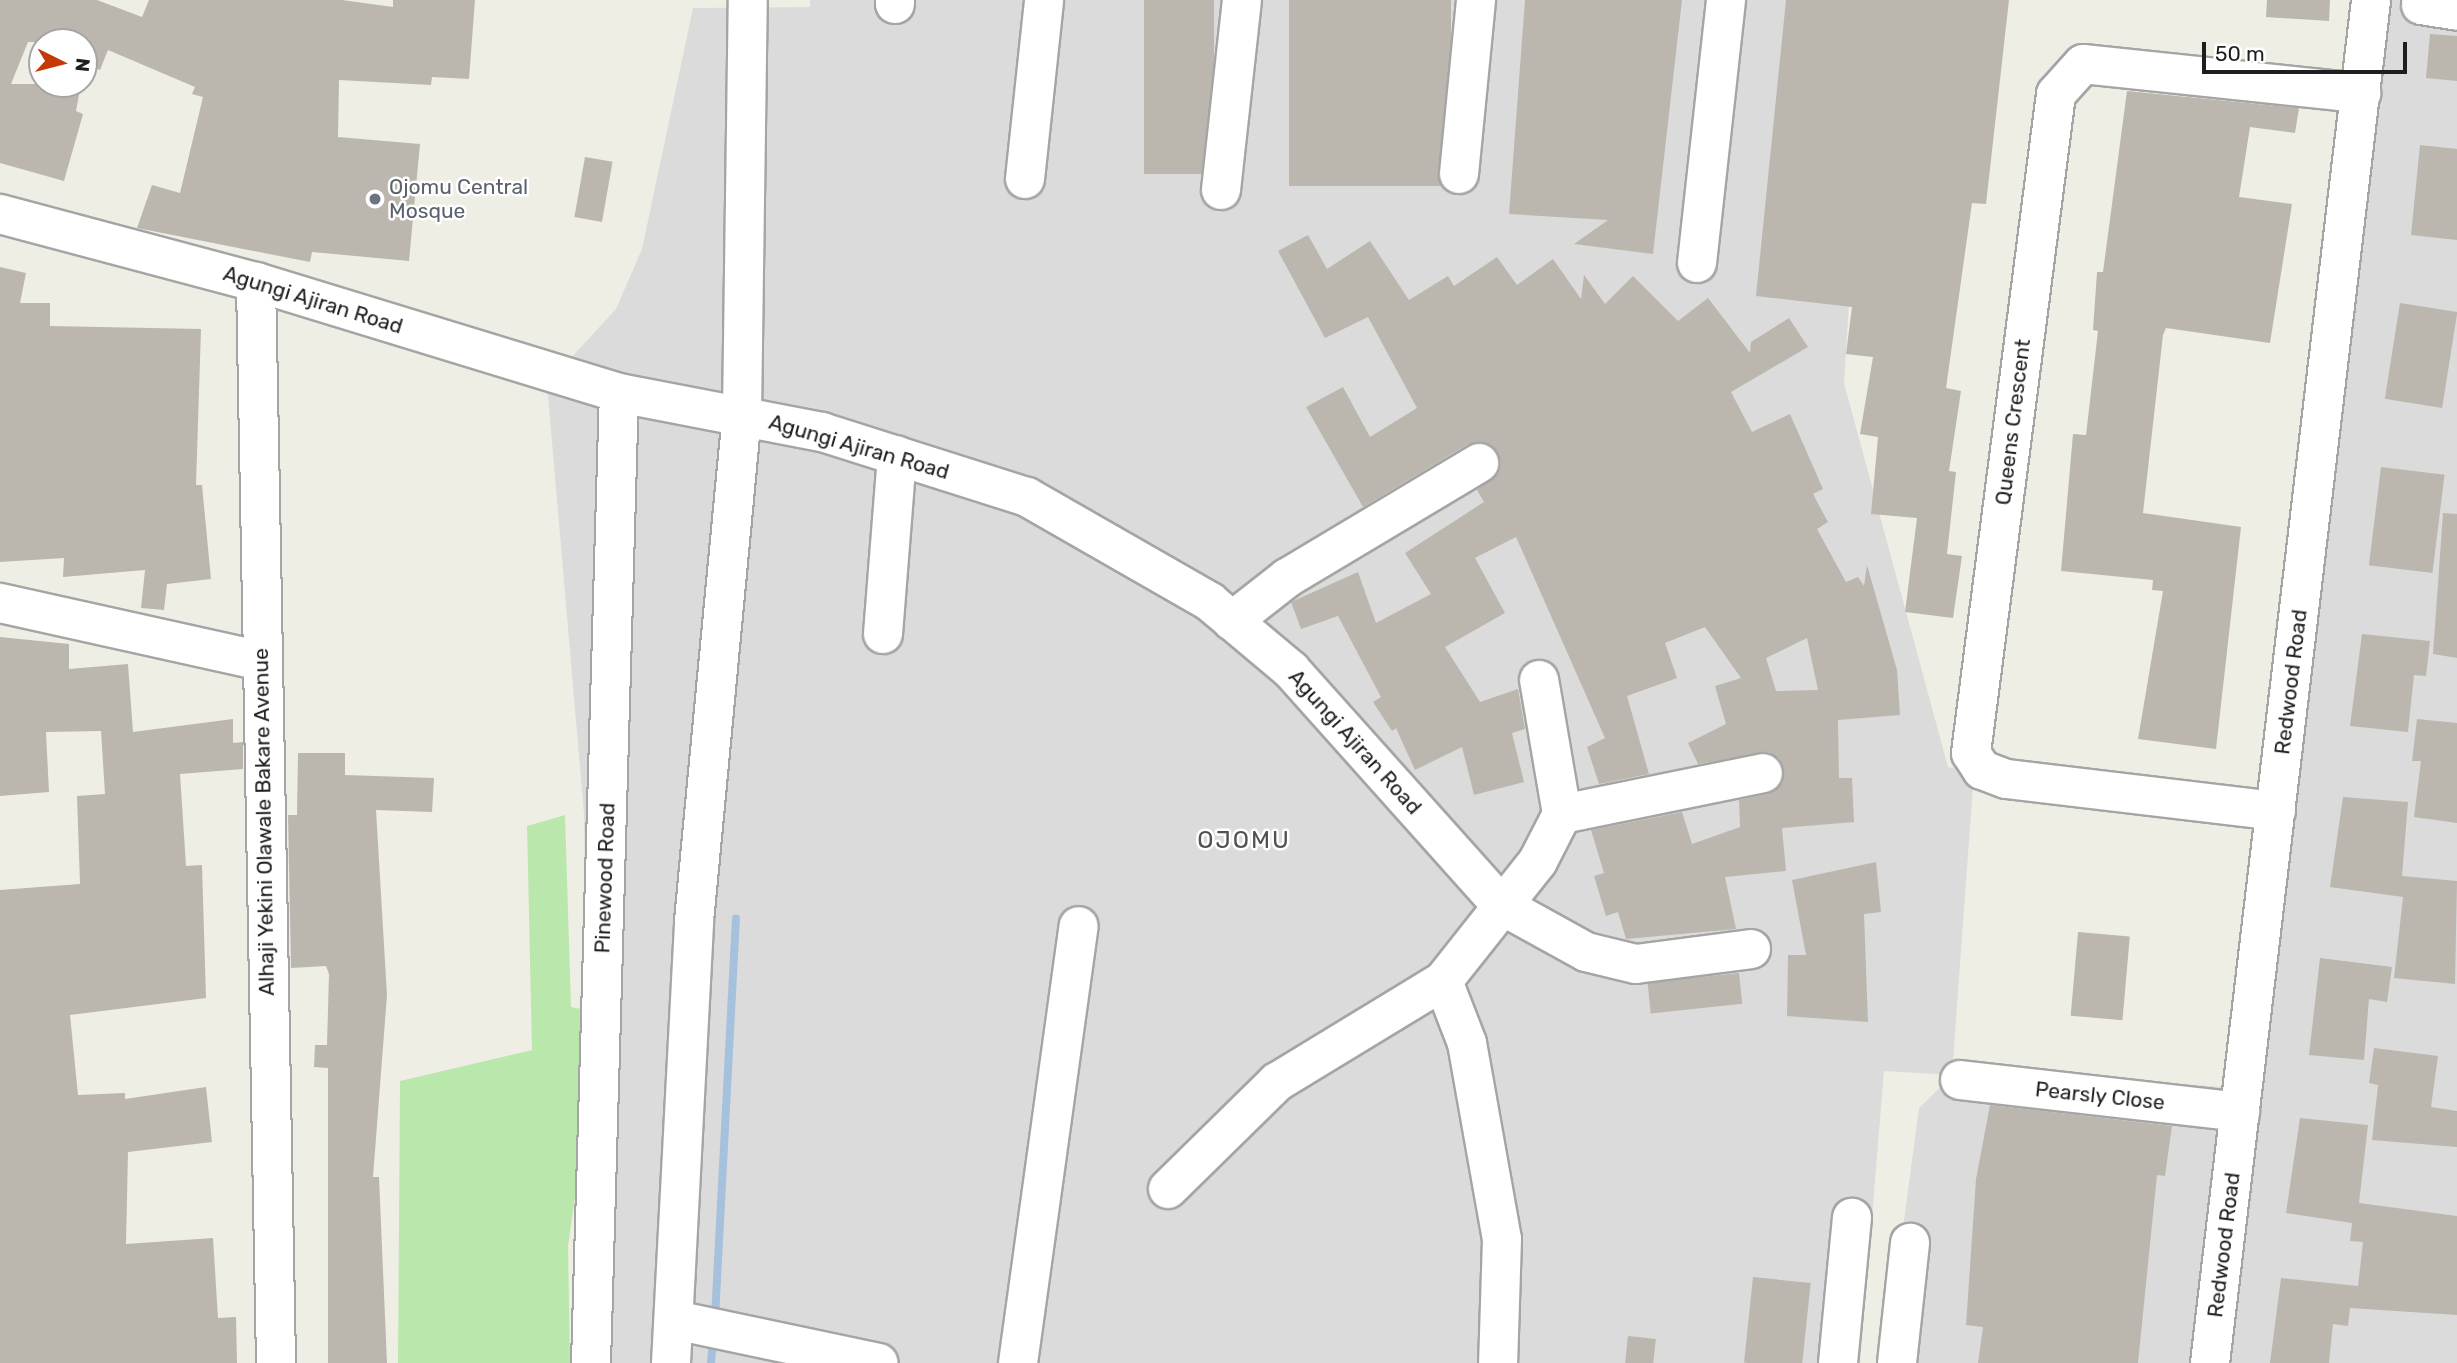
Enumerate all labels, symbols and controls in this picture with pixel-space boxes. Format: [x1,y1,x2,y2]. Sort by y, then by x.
north arrow [28,28,98,98]
scale bar [2205,28,2410,72]
text: 50 m [2215,41,2265,66]
text: N [70,57,95,73]
place label: Ojomu Central Mosque [389,174,528,224]
marker: Ojomu Central Mosque [367,191,383,207]
street label: Agungi Ajiran Road [220,261,406,339]
street label: Queens Crescent [1990,337,2036,507]
street label: Agungi Ajiran Road [766,409,952,485]
street label: Redwood Road [2270,608,2312,756]
street label: Alhaji Yekini Olawale Bakare Avenue [248,647,280,997]
street label: Agungi Ajiran Road [1283,664,1427,820]
street label: Pinewood Road [590,802,620,954]
district label: OJOMU [1198,827,1290,855]
street label: Pearsly Close [2034,1077,2166,1115]
street label: Redwood Road [2203,1171,2245,1319]

